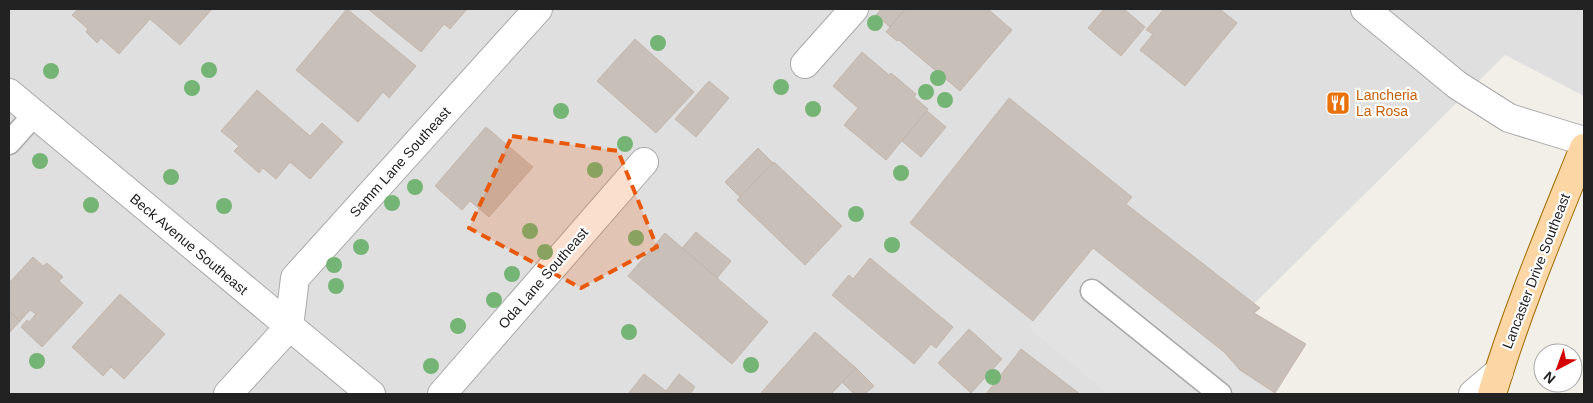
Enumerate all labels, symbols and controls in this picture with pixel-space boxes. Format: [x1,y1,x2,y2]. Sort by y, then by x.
place label: Lancheria La Rosa [1356,87,1418,119]
restaurant icon: Lancheria La Rosa [1325,90,1351,116]
street label: Samm Lane Southeast [346,104,454,220]
street label: Beck Avenue Southeast [127,190,251,298]
street label: Lancaster Drive Southeast [1499,191,1573,351]
street label: Oda Lane Southeast [495,224,591,332]
north arrow [1533,343,1583,393]
text: N [1540,368,1559,387]

